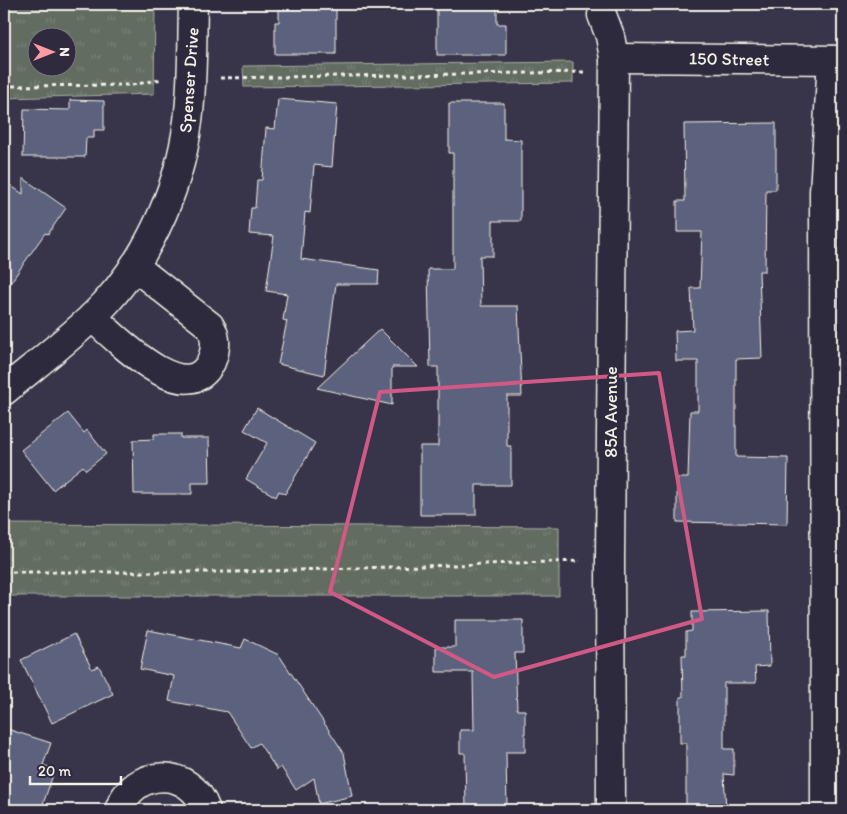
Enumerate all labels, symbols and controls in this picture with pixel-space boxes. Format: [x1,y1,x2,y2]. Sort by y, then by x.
street label: Spenser Drive [174,26,204,134]
north arrow [28,28,78,78]
text: N [56,47,73,57]
street label: 150 Street [689,47,770,71]
street label: 85A Avenue [600,366,622,458]
scale bar [30,754,121,786]
text: 20 m [38,762,72,780]

